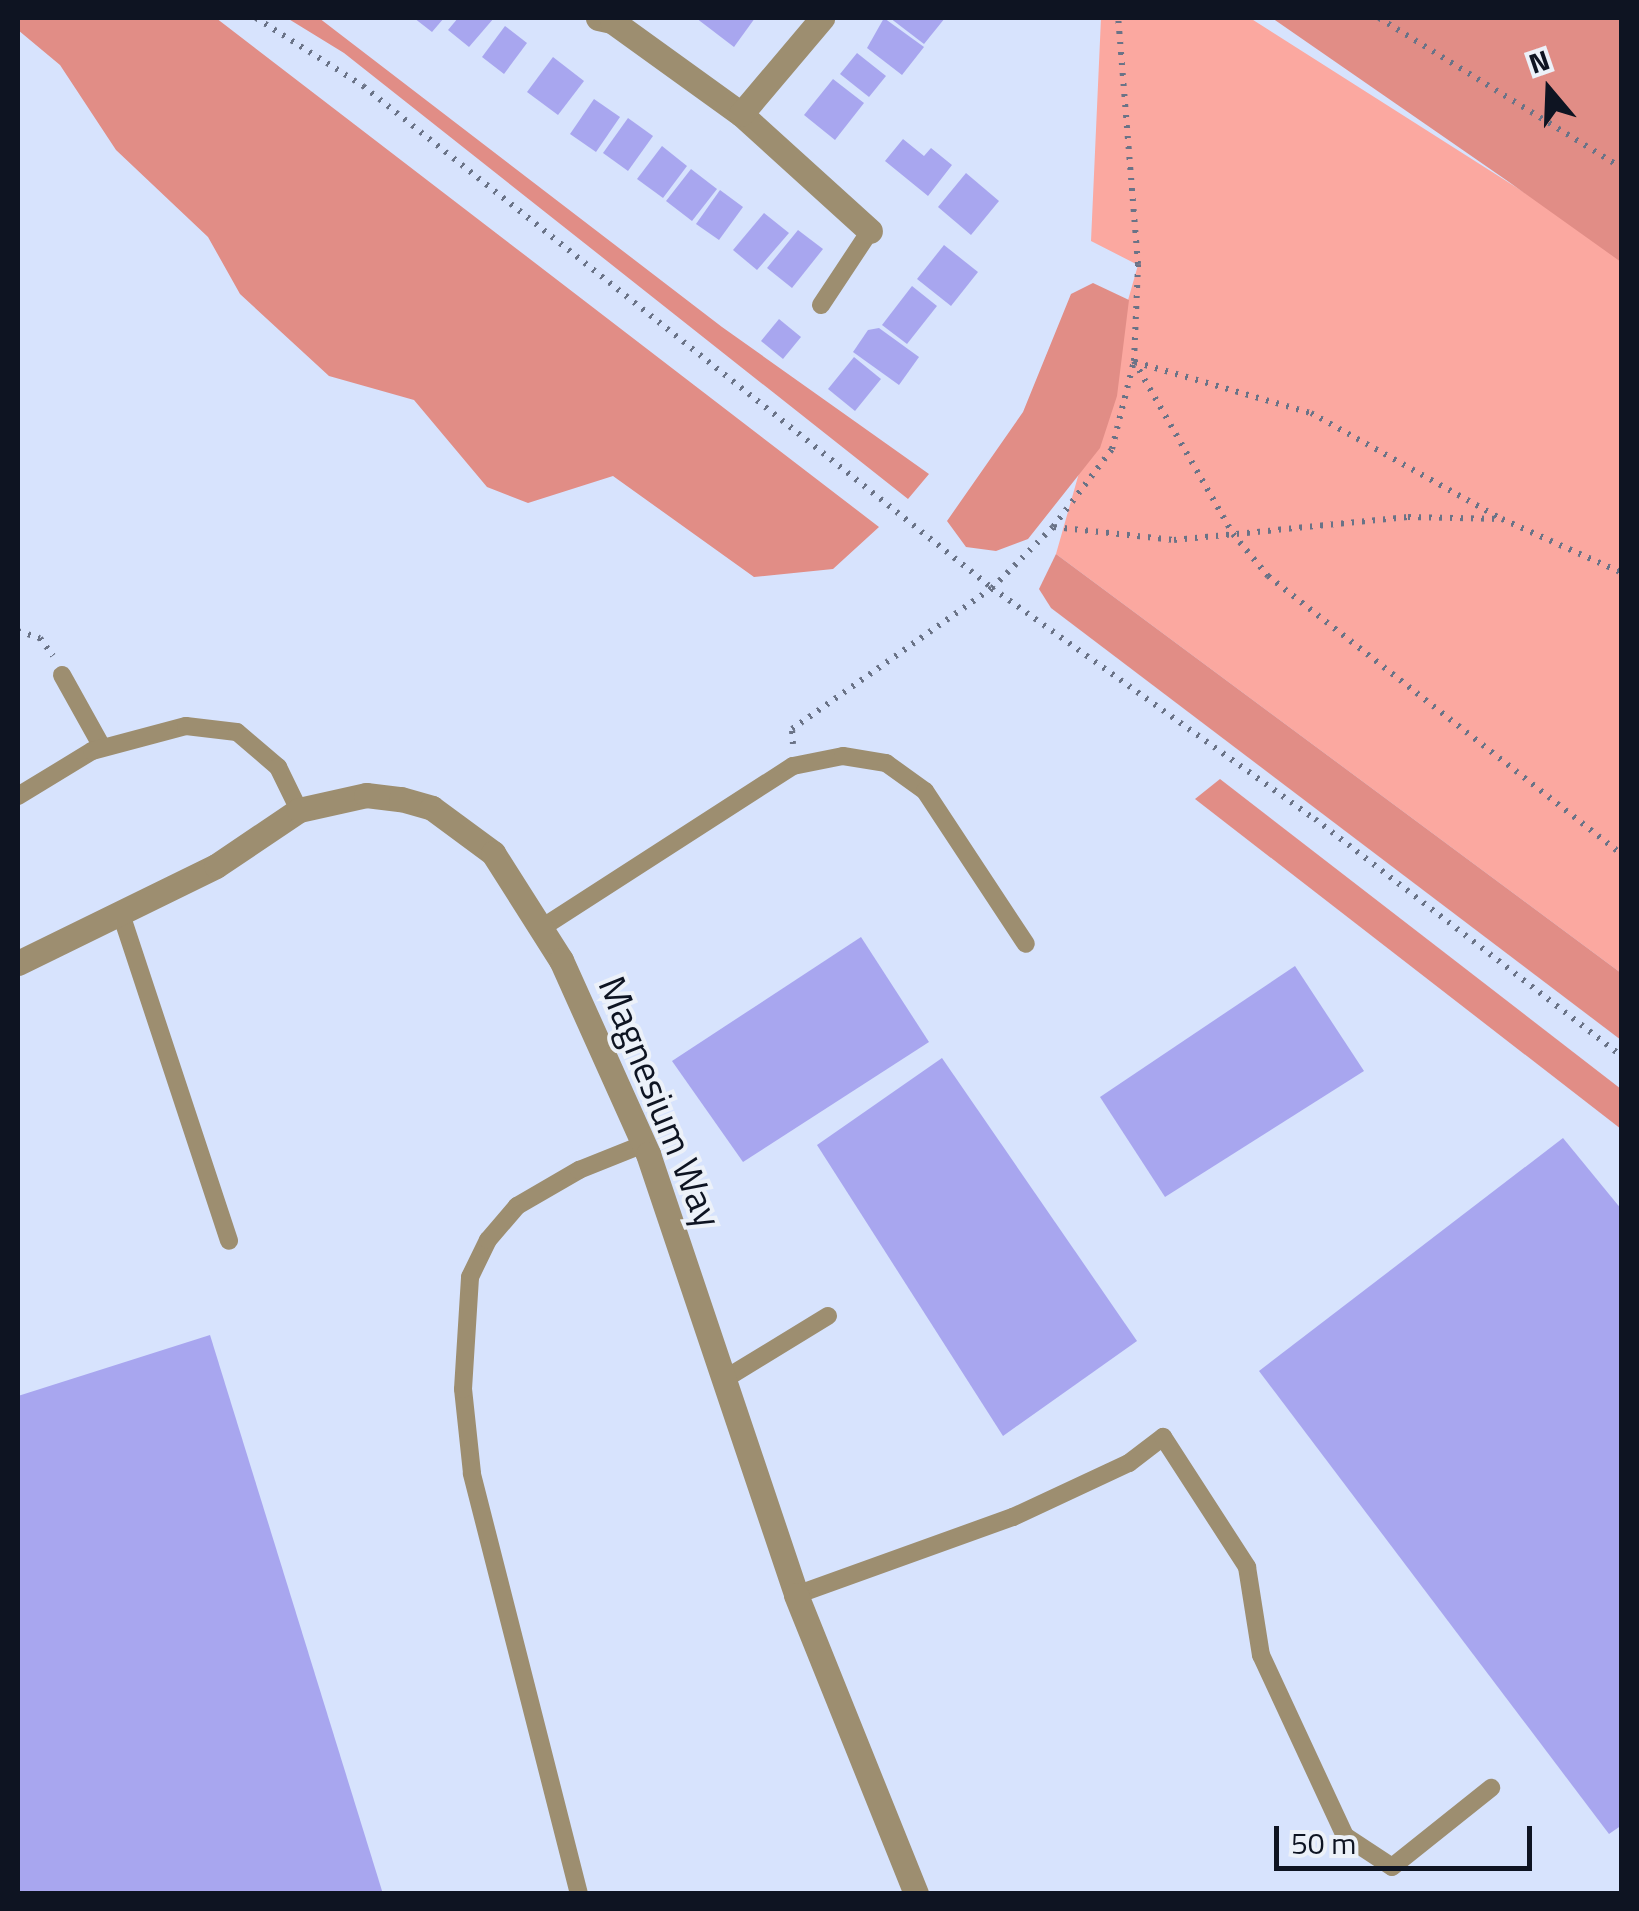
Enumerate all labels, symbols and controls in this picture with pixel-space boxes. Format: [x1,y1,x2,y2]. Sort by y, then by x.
text: N [1523,38,1555,85]
north arrow [1499,40,1599,140]
street label: Magnesium Way [589,970,731,1234]
scale bar [1279,1806,1536,1868]
text: 50 m [1291,1820,1356,1866]

